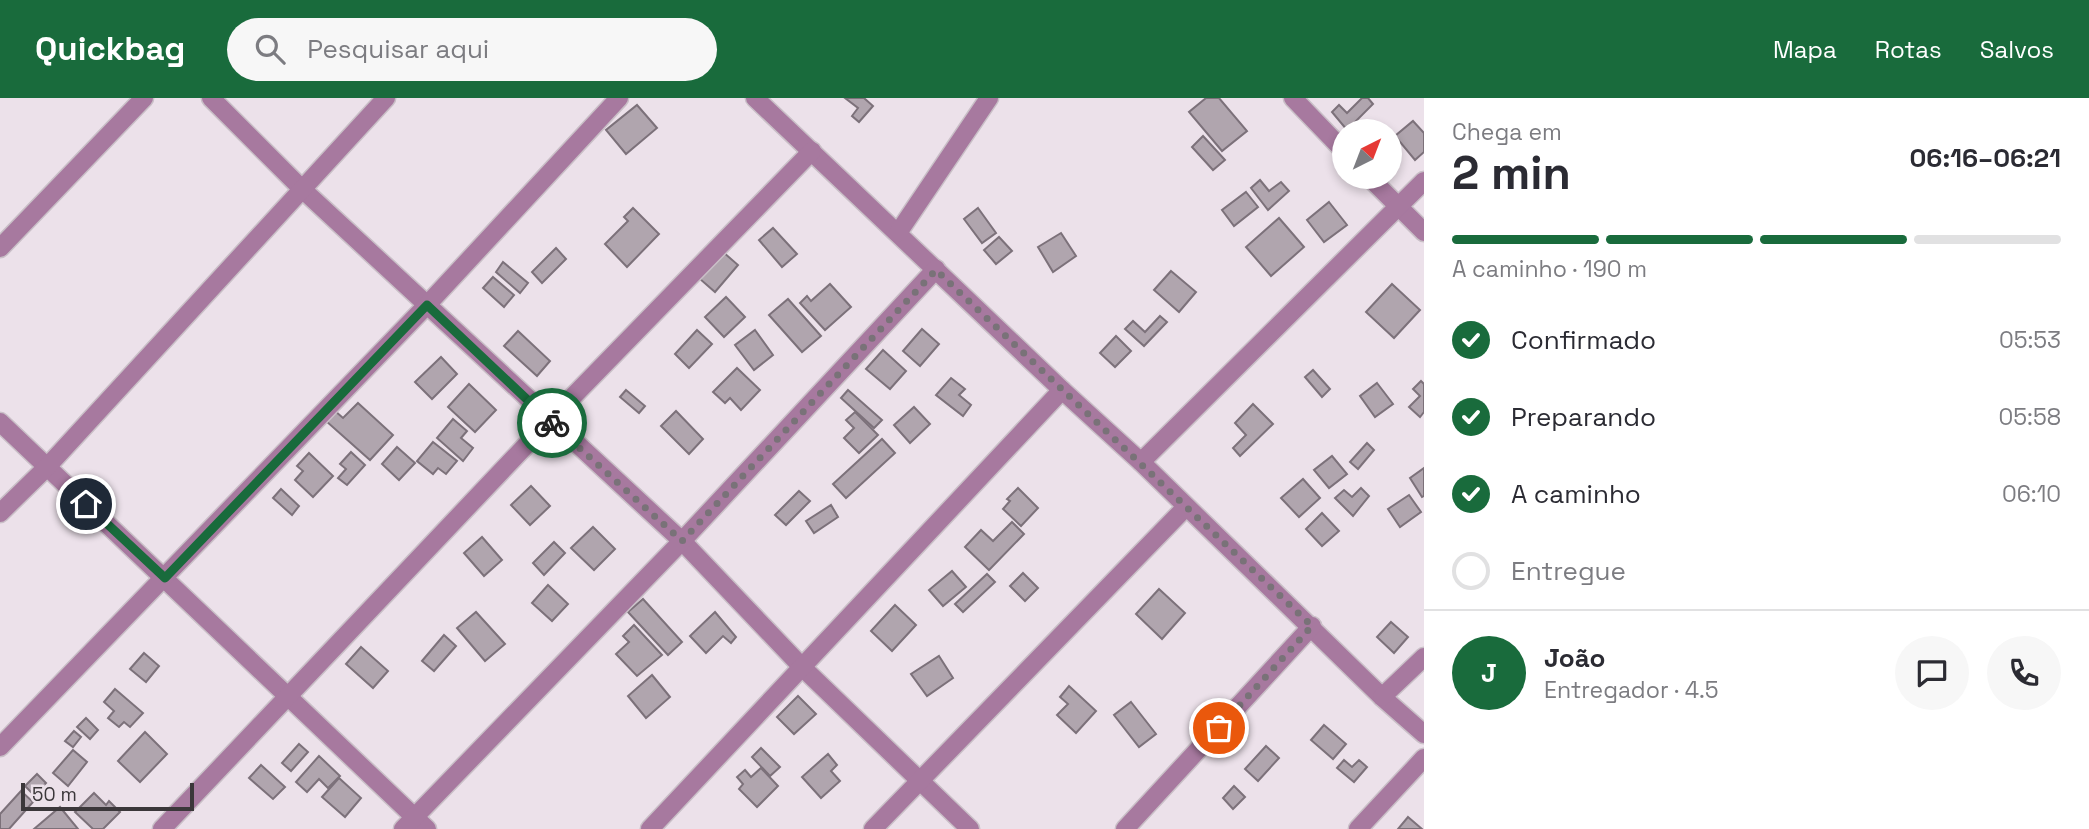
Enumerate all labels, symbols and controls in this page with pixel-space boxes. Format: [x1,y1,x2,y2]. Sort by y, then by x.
search box [227,18,717,81]
text: Quickbag [35,28,185,70]
icon: search [251,30,289,68]
text: Pesquisar aqui [307,32,489,66]
text: Mapa [1773,34,1837,65]
text: Rotas [1875,34,1942,65]
text: Salvos [1980,34,2054,65]
text: Chega em [1452,117,1562,147]
north arrow [1332,119,1402,189]
map controls [1332,119,1402,189]
text: 06:16–06:21 [1909,141,2061,175]
text: 2 min [1452,144,1571,202]
text: A caminho · 190 m [1452,254,1647,284]
icon: check [1452,321,1490,359]
text: Confirmado [1511,323,1656,357]
text: 05:53 [1999,325,2061,355]
courier [517,388,587,458]
icon: check [1452,398,1490,436]
text: Preparando [1511,400,1656,434]
text: 05:58 [1999,402,2061,432]
icon: bike [533,404,571,442]
pin [56,474,116,534]
icon: check [1452,475,1490,513]
text: A caminho [1511,477,1641,511]
text: 06:10 [2002,479,2061,509]
icon: home [67,485,105,523]
text: Entregue [1511,554,1626,588]
button: chat [1895,636,1969,710]
button: phone [1987,636,2061,710]
text: João [1544,641,1605,675]
text: J [1481,656,1497,690]
text: Entregador · 4.5 [1544,675,1719,705]
pin [1189,698,1249,758]
icon: bag [1200,709,1238,747]
scale bar [21,780,194,812]
text: 50 m [32,782,77,807]

